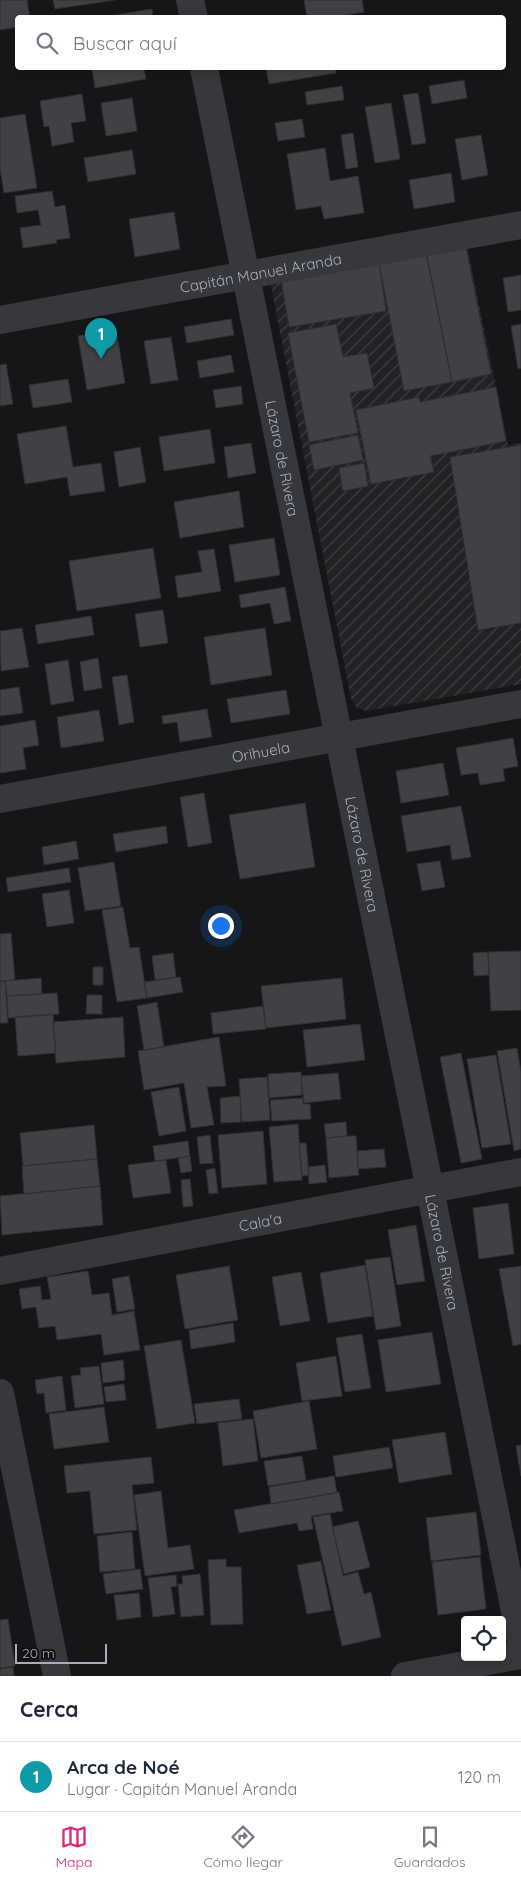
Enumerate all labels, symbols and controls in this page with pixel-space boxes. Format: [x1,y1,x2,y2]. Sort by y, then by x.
search box [15,15,506,70]
icon: search [33,29,61,57]
text: Buscar aquí [73,31,177,55]
street label: Capitán Manuel Aranda [178,248,343,297]
pin: 1 [85,318,117,359]
street label: Lázaro de Rivera [262,398,304,518]
street label: Orihuela [230,737,291,766]
street label: Lázaro de Rivera [341,794,383,914]
your location [208,913,234,939]
street label: Lázaro de Rivera [422,1192,464,1312]
street label: Cala'a [237,1208,283,1235]
map controls [461,1616,506,1661]
button: locate [461,1616,506,1661]
scale bar [15,1641,108,1664]
text: 20 m [22,1644,55,1662]
text: Cerca [20,1696,78,1722]
text: Arca de Noé [67,1755,180,1779]
text: 1 [33,1767,39,1787]
text: 120 m [458,1767,501,1787]
text: Lugar · Capitán Manuel Aranda [67,1779,297,1799]
tab: Mapa [55,1823,93,1871]
tab: Cómo llegar [203,1823,283,1871]
tab: Guardados [394,1823,465,1871]

